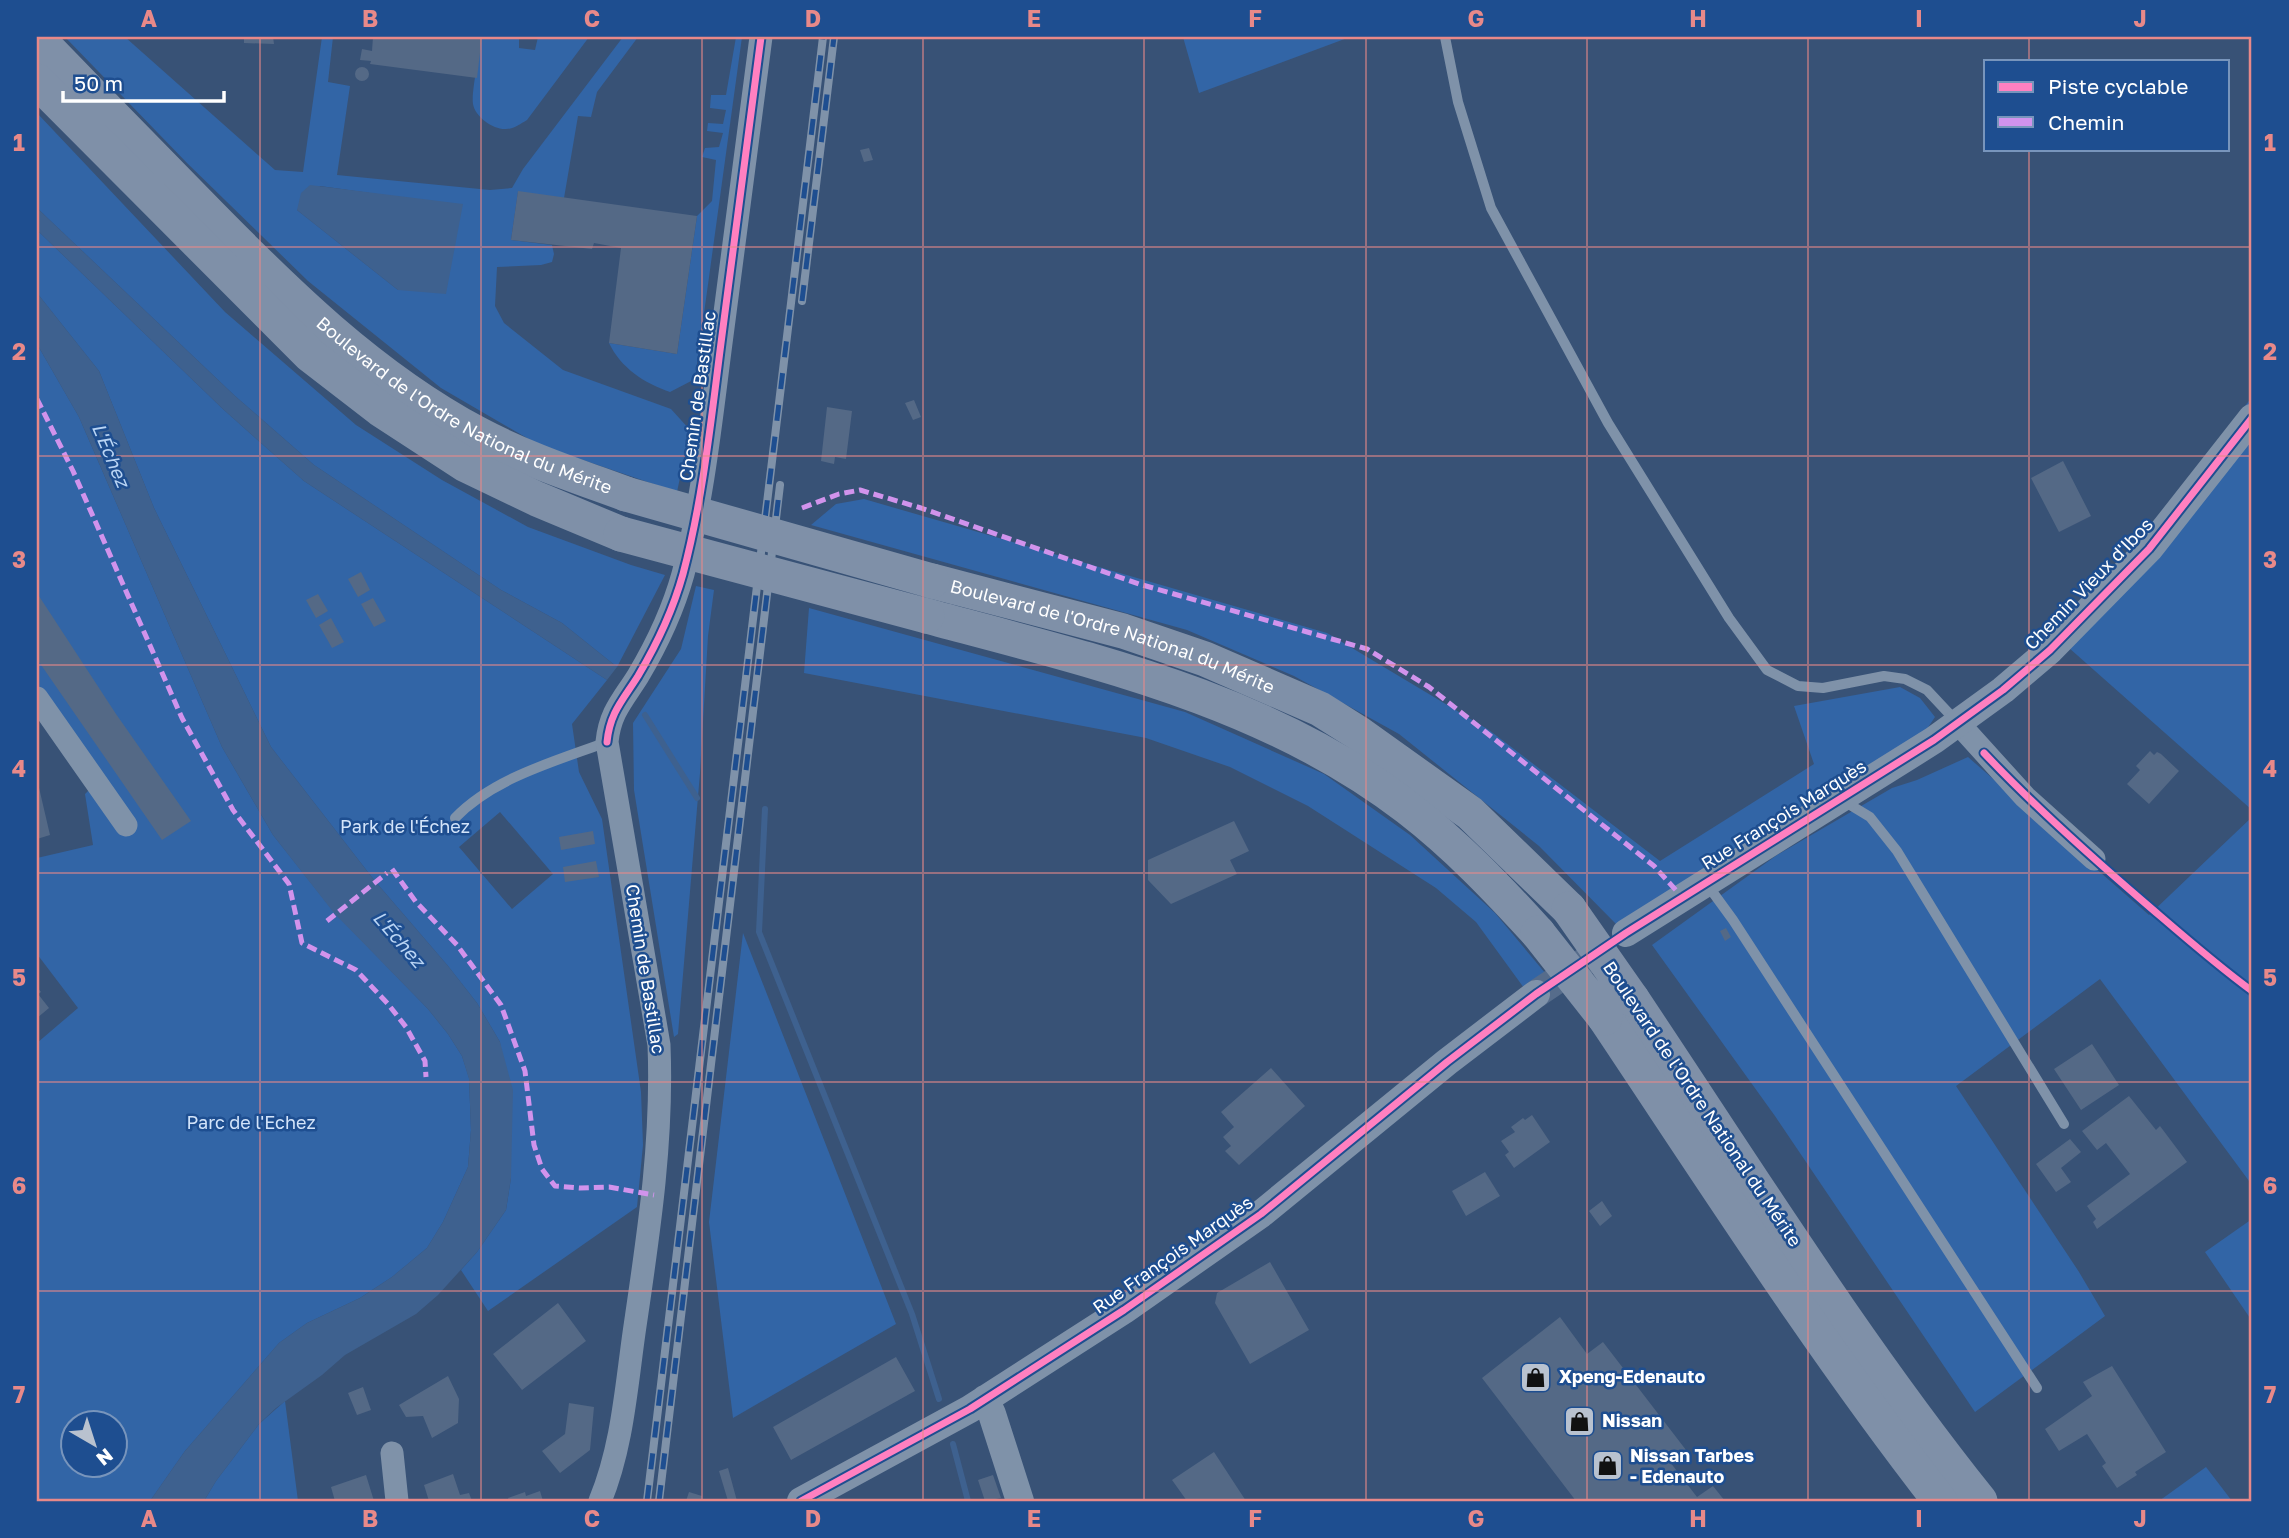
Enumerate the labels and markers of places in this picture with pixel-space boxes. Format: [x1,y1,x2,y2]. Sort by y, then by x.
shop icon: Xpeng-Edenauto [1519,1360,1553,1394]
place label: Xpeng-Edenauto [1559,1365,1706,1387]
shop icon: Nissan [1562,1404,1596,1438]
place label: Nissan [1602,1409,1662,1431]
place label: Nissan Tarbes - Edenauto [1630,1444,1754,1487]
shop icon: Nissan Tarbes - Edenauto [1590,1449,1624,1483]

